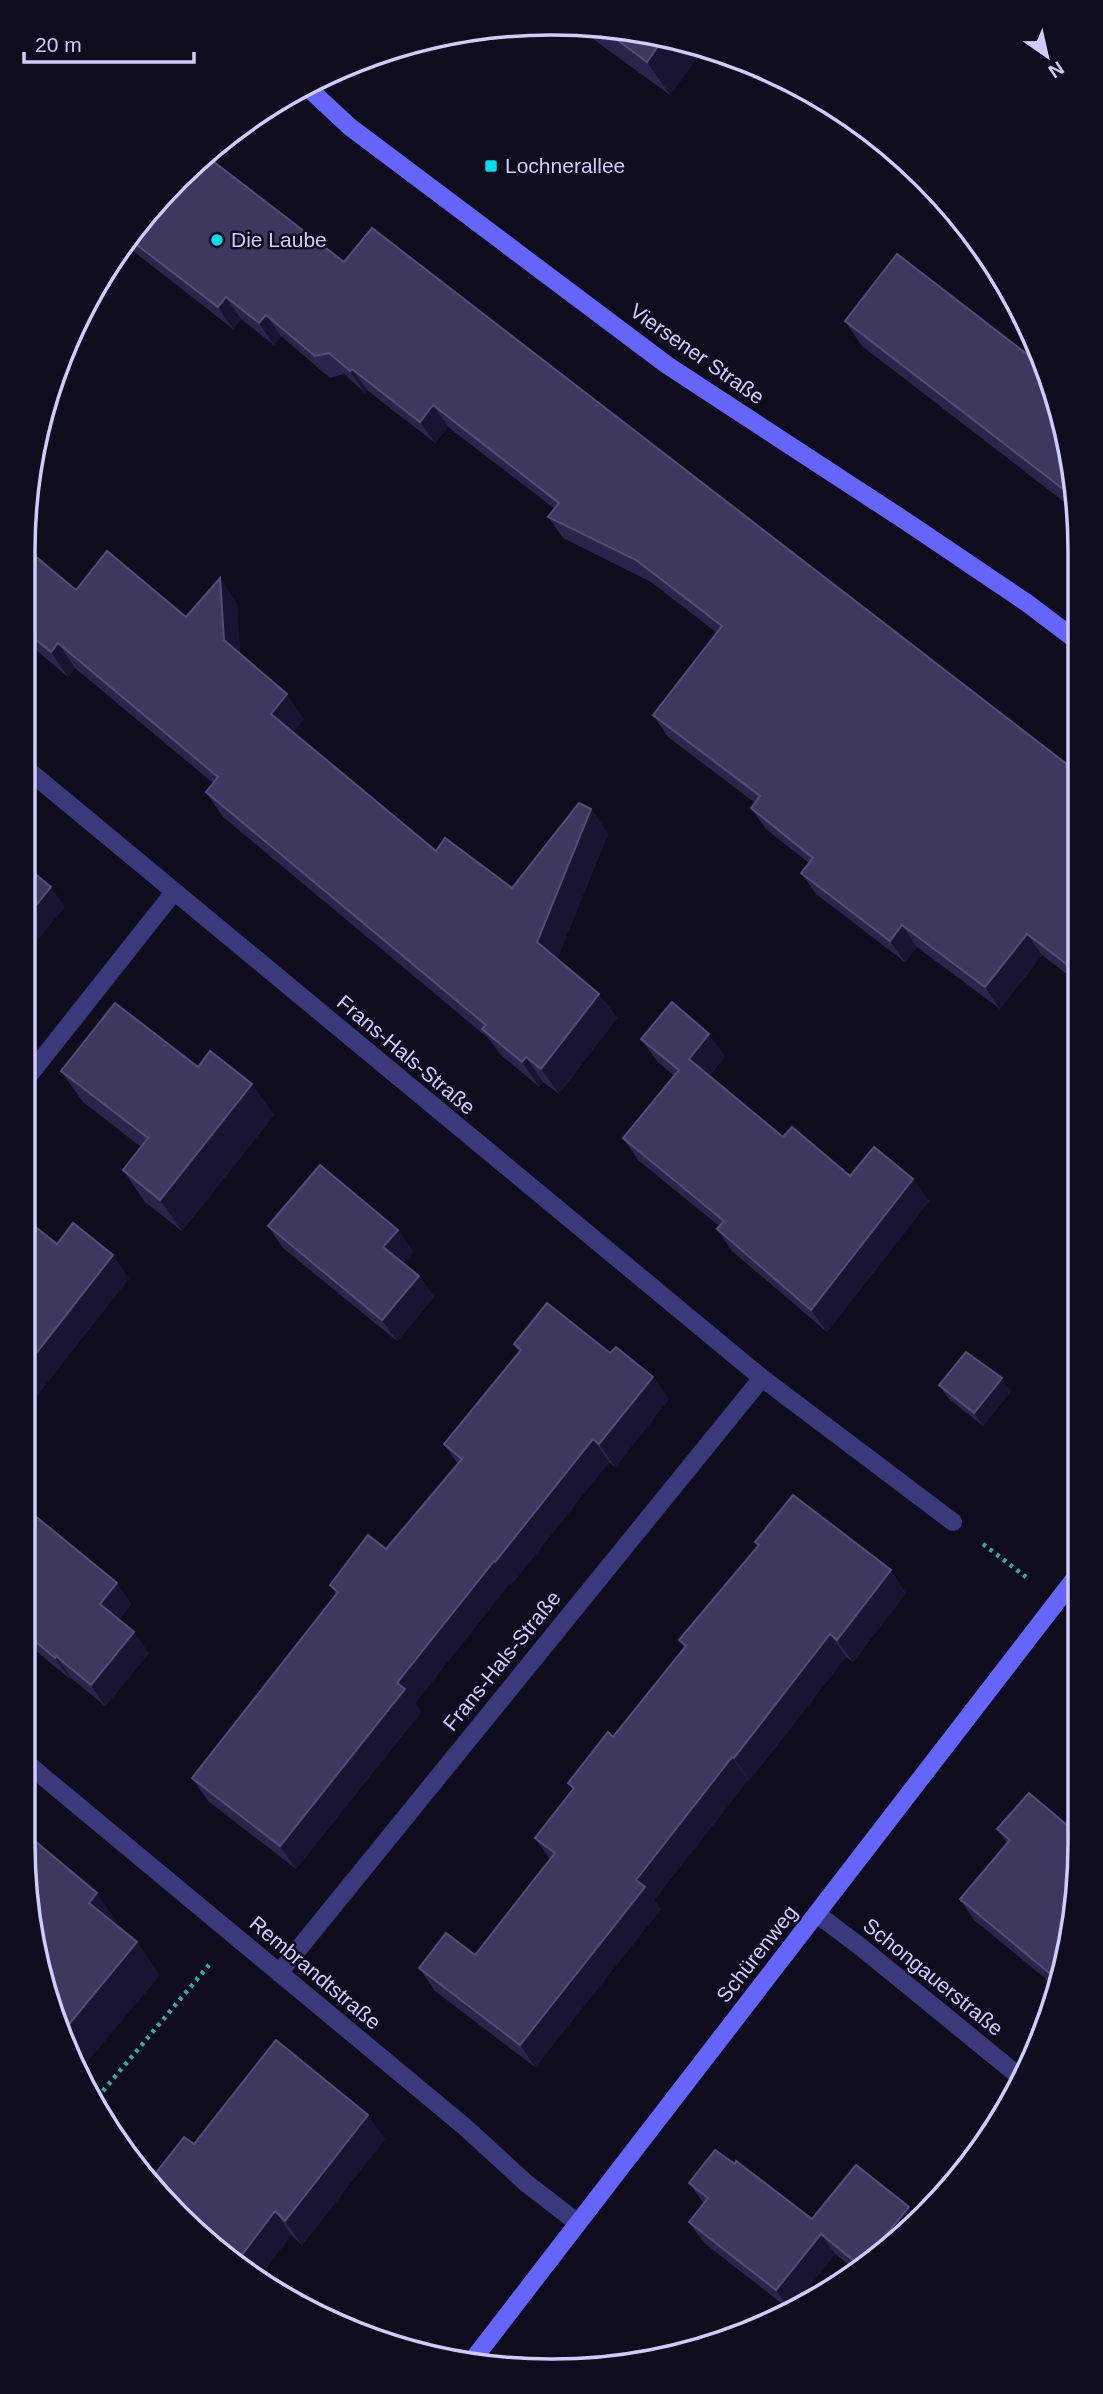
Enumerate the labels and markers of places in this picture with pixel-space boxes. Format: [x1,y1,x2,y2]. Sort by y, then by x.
place label: Lochnerallee [505,154,625,177]
marker: Lochnerallee [483,158,499,174]
place label: Die Laube [231,228,327,251]
marker: Die Laube [209,232,225,248]

